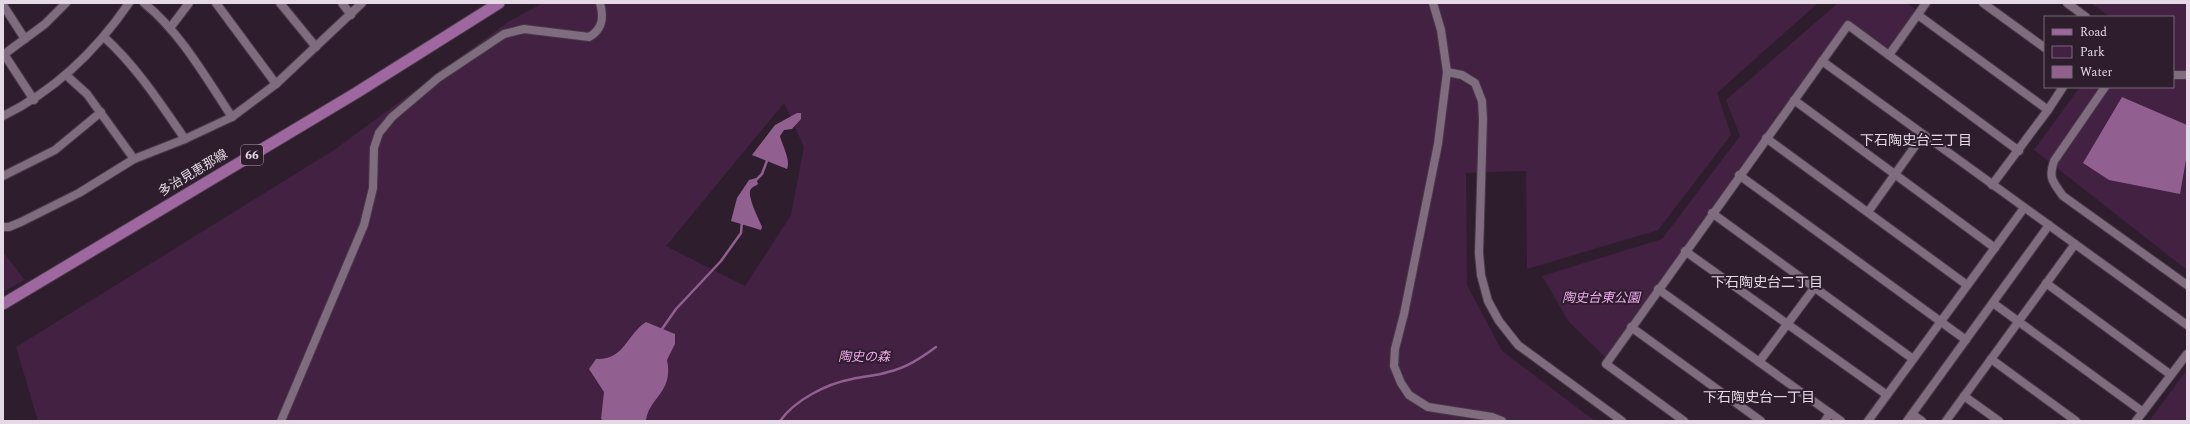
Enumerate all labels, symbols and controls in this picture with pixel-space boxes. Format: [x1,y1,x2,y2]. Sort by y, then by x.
legend [2044,16,2174,88]
text: Road [2080,23,2107,42]
text: Park [2080,43,2105,62]
text: Water [2080,63,2112,82]
district label: 下石陶史台三丁目 [1860,130,1972,151]
street label: 多治見恵那線 [154,144,232,202]
road number: 66 [241,145,263,165]
district label: 下石陶史台二丁目 [1711,272,1823,293]
park label: 陶史台東公園 [1562,288,1642,308]
park label: 陶史の森 [838,347,892,367]
district label: 下石陶史台一丁目 [1703,387,1815,408]

